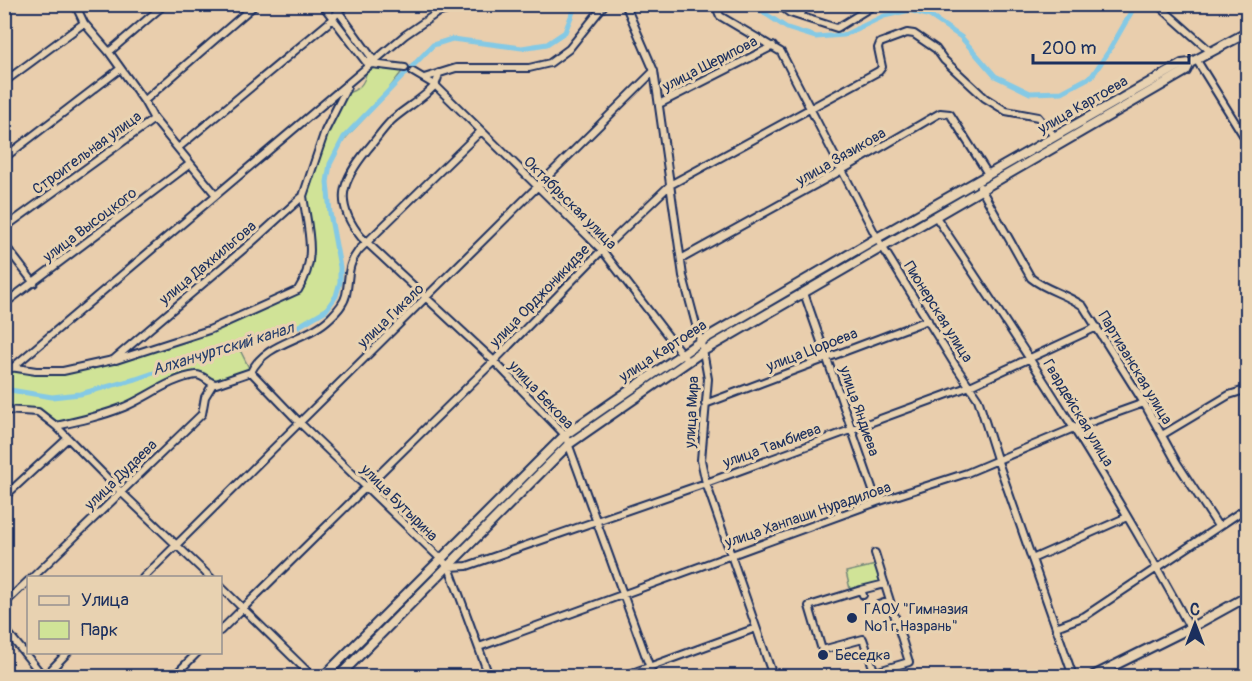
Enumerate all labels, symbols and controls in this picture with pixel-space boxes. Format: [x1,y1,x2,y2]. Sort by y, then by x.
scale bar [1033,27,1189,65]
street label: улица Шерипова [658,32,761,97]
text: 200 m [1042,37,1097,60]
street label: улица Картоева [1034,72,1131,139]
street label: Строительная улица [29,107,145,199]
street label: улица Зязикова [792,124,889,191]
street label: Октябрьская улица [519,152,621,254]
street label: улица Высоцкого [38,183,141,267]
street label: улица Дахкильгова [155,217,260,310]
street label: улица Орджоникидзе [485,240,595,352]
street label: Пионерская улица [899,258,977,366]
street label: улица Гикало [353,280,428,353]
street label: Партизанская улица [1094,308,1176,428]
street label: улица Картоева [615,316,710,387]
water label: Алханчуртский канал [150,318,298,380]
street label: улица Цороева [763,324,860,376]
street label: улица Бекова [504,356,578,433]
street label: Гвардейская улица [1038,356,1118,470]
street label: улица Яндиева [834,362,883,459]
street label: улица Мира [681,375,703,450]
street label: улица Тамбиева [719,419,824,473]
street label: улица Дудаева [80,436,161,515]
street label: улица Бутырина [356,460,442,546]
street label: улица Ханпаши Нурадилова [722,478,893,553]
legend [27,576,222,654]
text: Улица [81,589,129,612]
north arrow [1165,594,1225,654]
place label: ГАОУ "Гимназия №1 г.Назрань" [864,600,968,636]
text: С [1190,600,1200,620]
marker: ГАОУ "Гимназия №1 г.Назрань" [845,611,859,625]
text: Парк [81,619,118,642]
place label: Беседка [835,646,890,665]
marker: Беседка [816,648,830,662]

